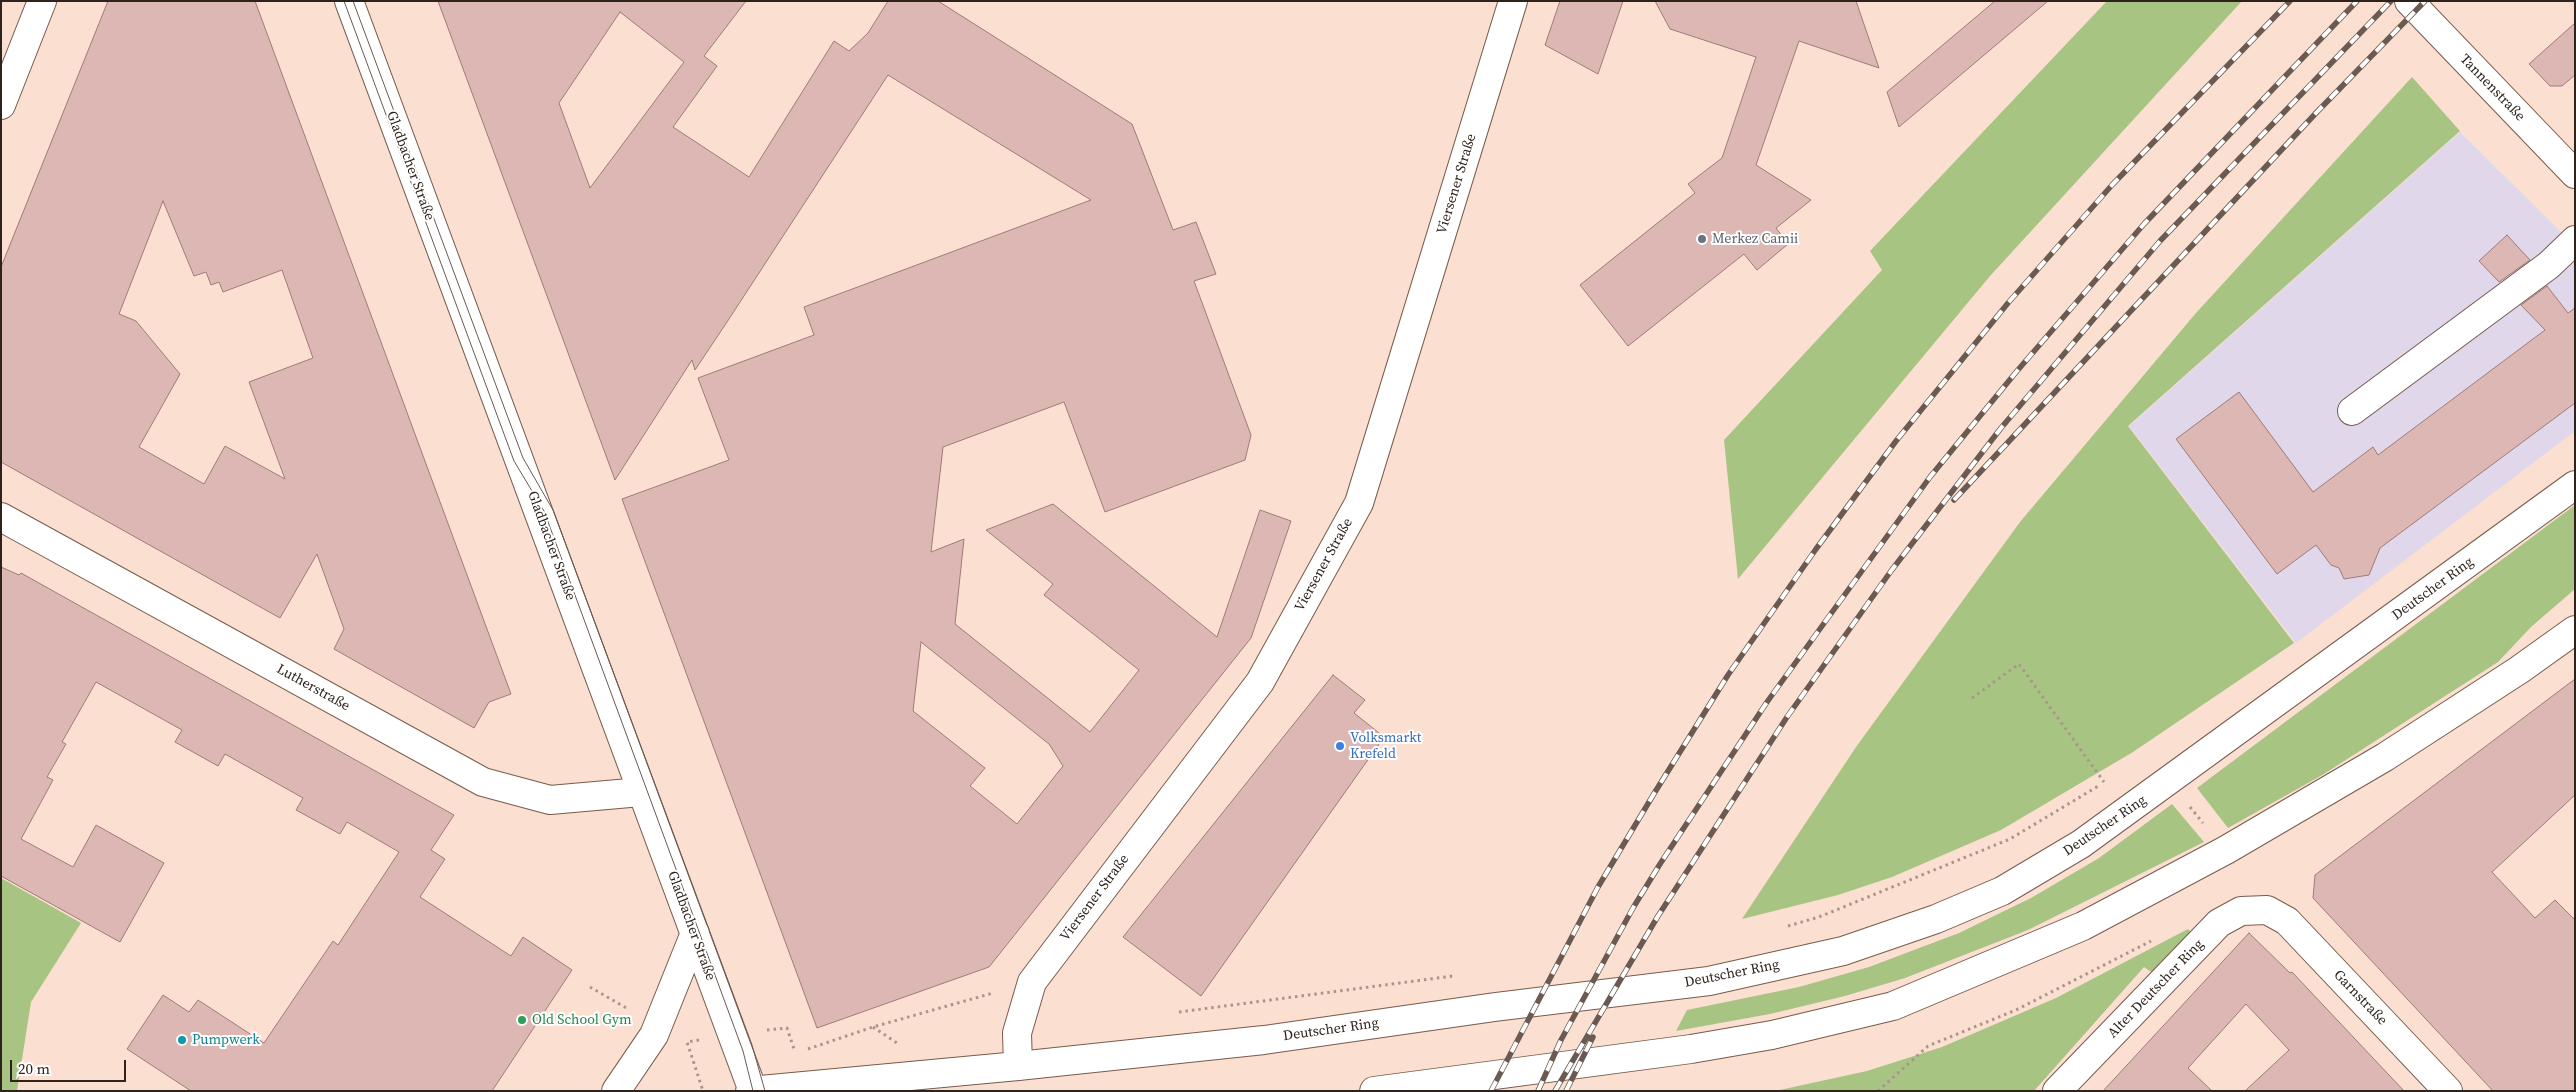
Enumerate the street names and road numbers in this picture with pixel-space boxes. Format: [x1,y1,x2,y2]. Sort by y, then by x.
street label: Tannenstraße [2456,51,2528,125]
street label: Gladbacher Straße [382,109,438,223]
street label: Viersener Straße [1434,132,1480,236]
street label: Gladbacher Straße [523,489,579,603]
street label: Viersener Straße [1291,515,1357,615]
street label: Deutscher Ring [2389,554,2477,624]
street label: Lutherstraße [274,661,352,715]
street label: Deutscher Ring [2060,792,2150,860]
street label: Viersener Straße [1057,851,1133,945]
street label: Gladbacher Straße [663,869,719,983]
street label: Alter Deutscher Ring [2105,936,2207,1042]
street label: Deutscher Ring [1683,957,1781,991]
street label: Garnstraße [2330,967,2390,1029]
street label: Deutscher Ring [1282,1015,1380,1045]

